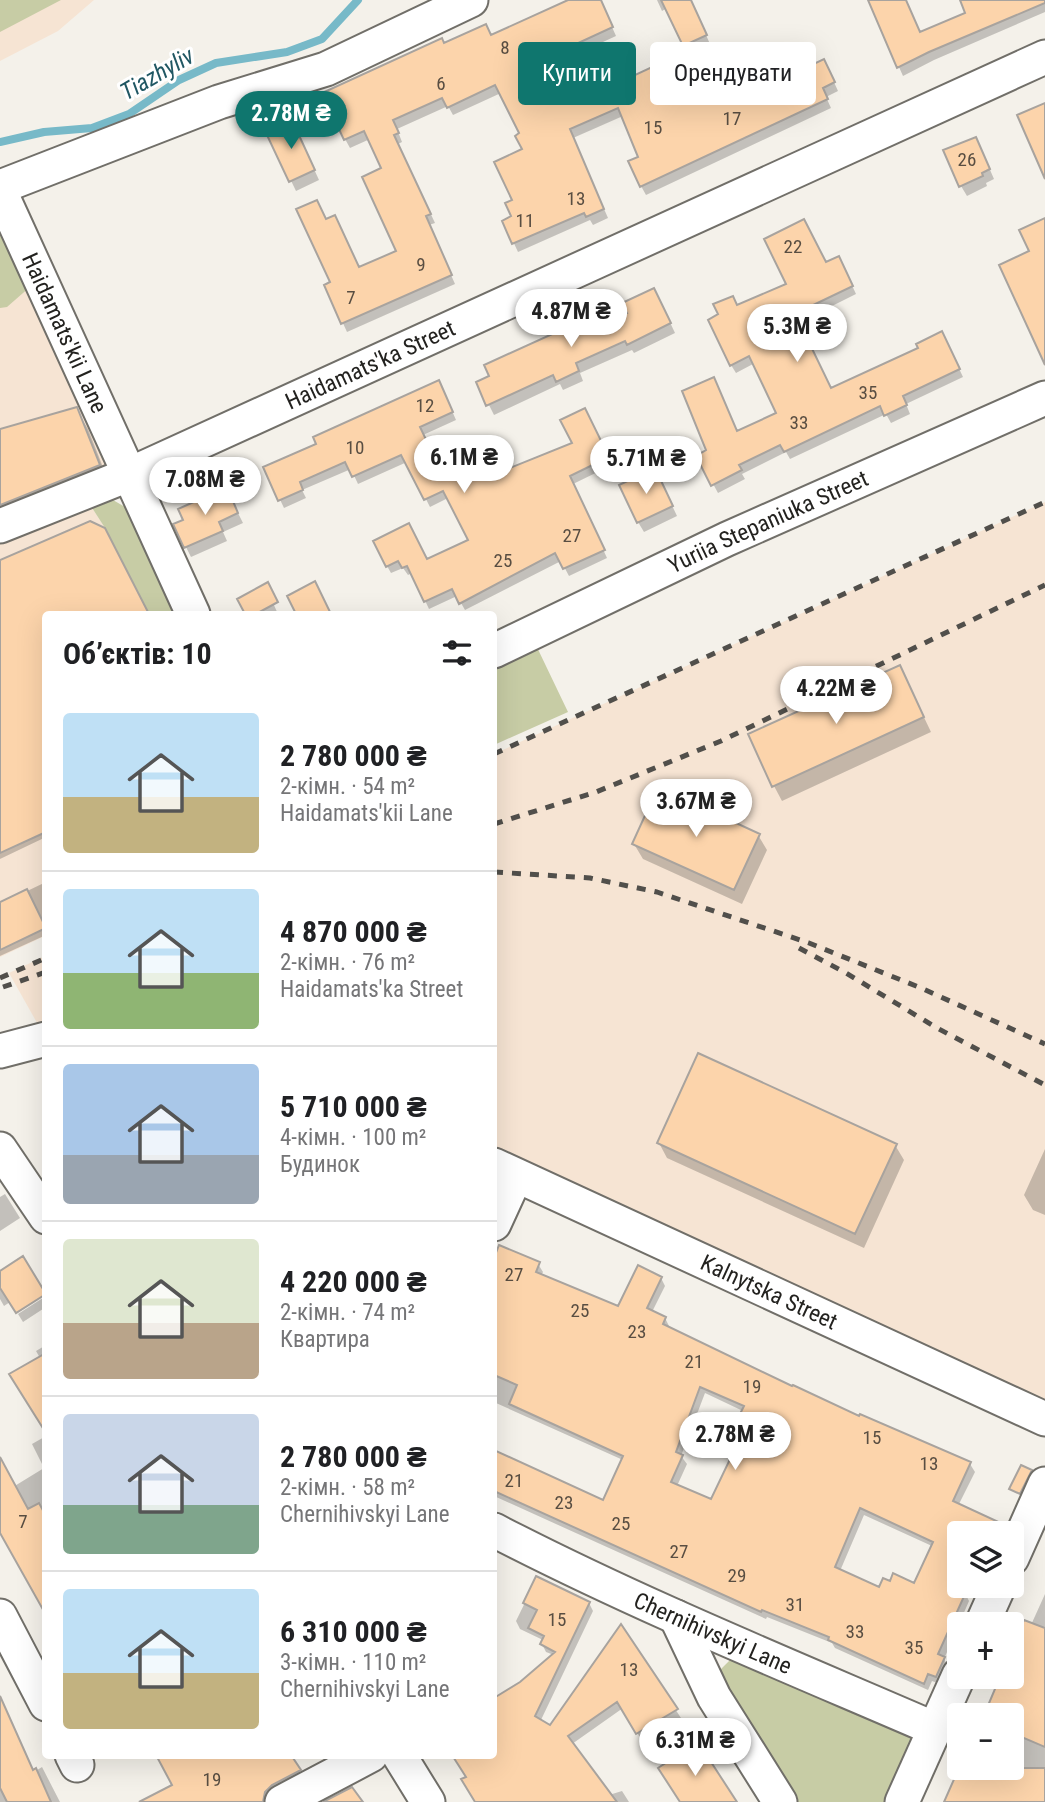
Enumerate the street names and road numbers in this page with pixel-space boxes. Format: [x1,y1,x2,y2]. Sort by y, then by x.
street label: Haidamats'kii Lane [17,249,113,417]
street label: Haidamats'ka Street [281,314,459,415]
street label: Yuriia Stepaniuka Street [664,465,872,579]
street label: Kalnytska Street [697,1249,842,1335]
street label: Chernihivskyi Lane [630,1586,796,1679]

